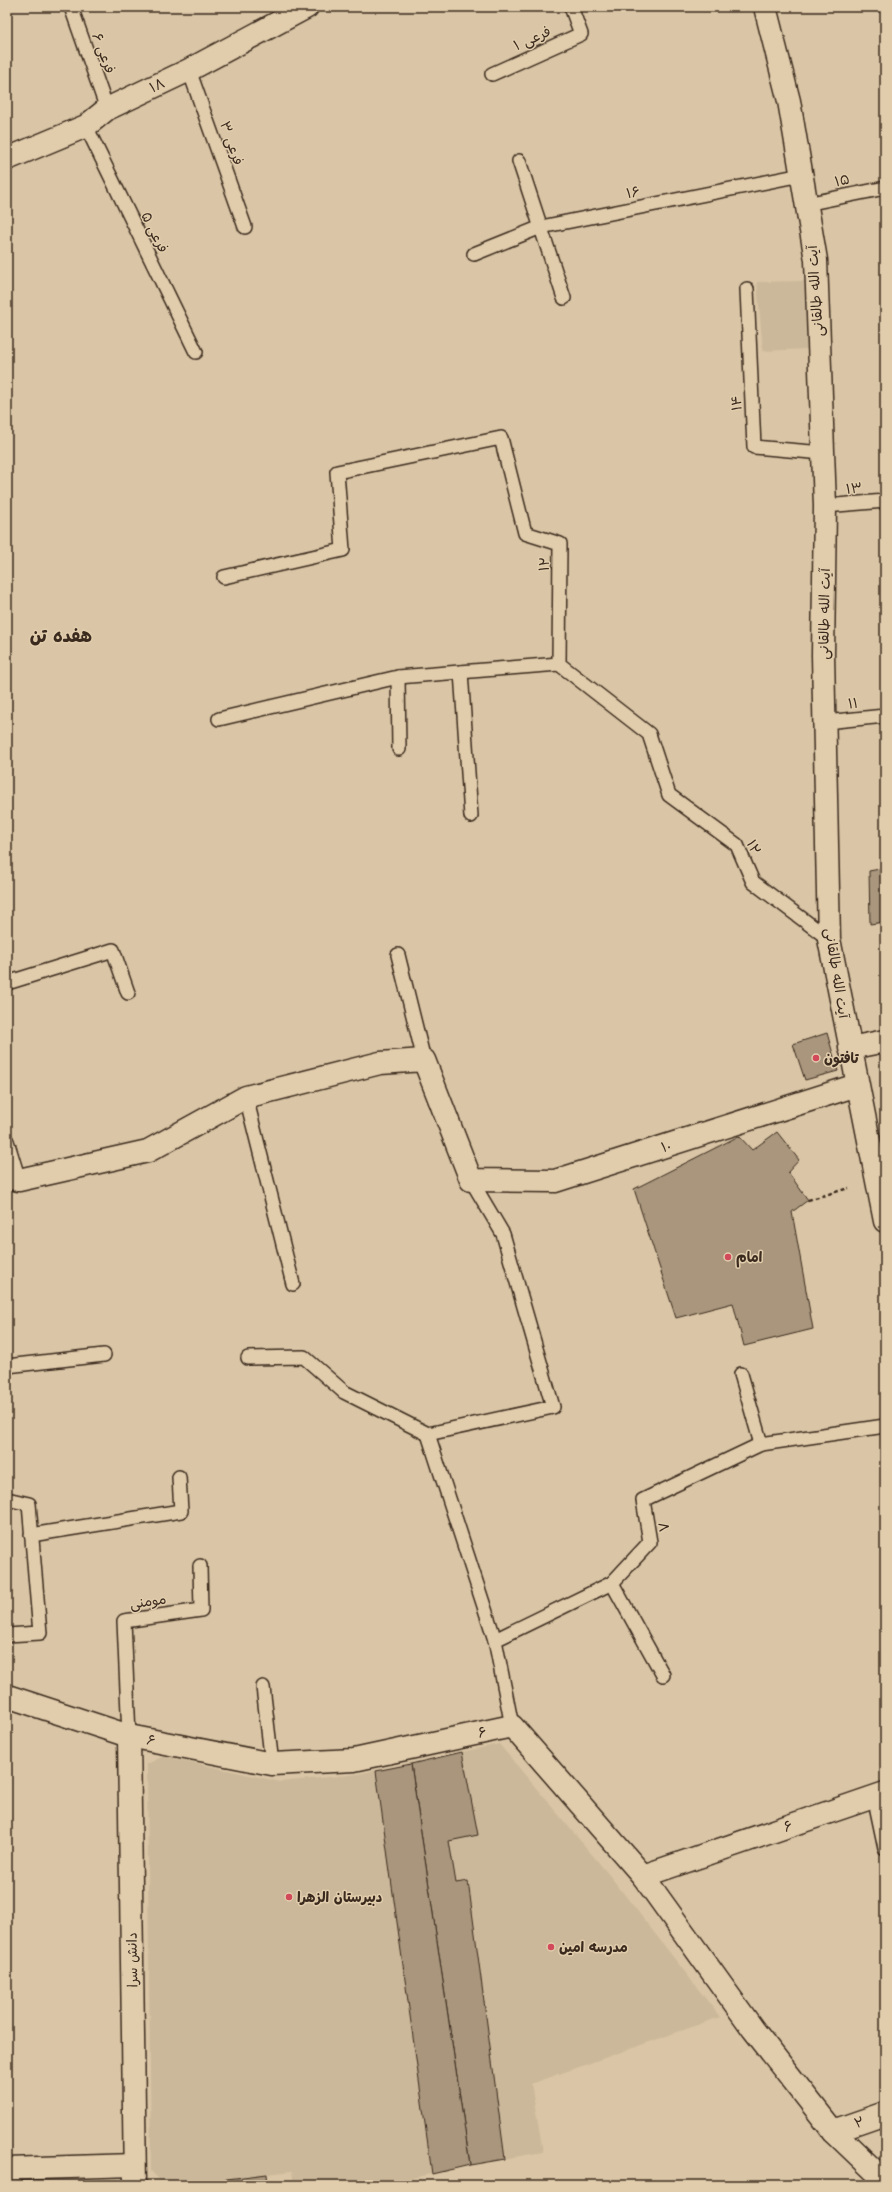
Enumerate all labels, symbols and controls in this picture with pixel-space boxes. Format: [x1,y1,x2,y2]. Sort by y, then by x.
street label: فرعی ۱ [511,22,553,54]
street label: فرعی ۶ [88,30,120,76]
street label: ۱۸ [146,74,168,96]
street label: فرعی ۳ [216,119,248,167]
street label: ۱۵ [833,170,851,190]
street label: ۱۶ [625,182,641,202]
street label: فرعی ۵ [137,209,173,255]
street label: آیت الله طالقانی [803,244,827,337]
street label: ۱۴ [727,395,745,411]
street label: ۱۳ [845,478,863,498]
street label: ۱۲ [535,557,553,571]
street label: آیت الله طالقانی [814,568,834,660]
district label: هفده تن [30,624,92,648]
street label: ۱۱ [847,694,859,712]
street label: ۱۲ [743,836,765,858]
street label: آیت الله طالقانی [821,926,853,1020]
place label: تافتون [824,1049,860,1068]
marker: تافتون [811,1053,821,1063]
street label: ۱۰ [659,1136,673,1156]
place label: امام [736,1248,763,1268]
marker: امام [723,1252,733,1262]
street label: ۸ [654,1521,674,1533]
street label: مومنی [129,1590,167,1612]
street label: ۶ [476,1722,488,1742]
street label: ۶ [145,1730,157,1750]
street label: ۶ [781,1816,795,1836]
place label: دبیرستان الزهرا [297,1888,382,1906]
marker: دبیرستان الزهرا [284,1892,294,1902]
street label: دانش سرا [123,1932,141,1988]
place label: مدرسه امین [559,1938,628,1956]
marker: مدرسه امین [546,1942,556,1952]
street label: ۲ [852,2112,866,2132]

